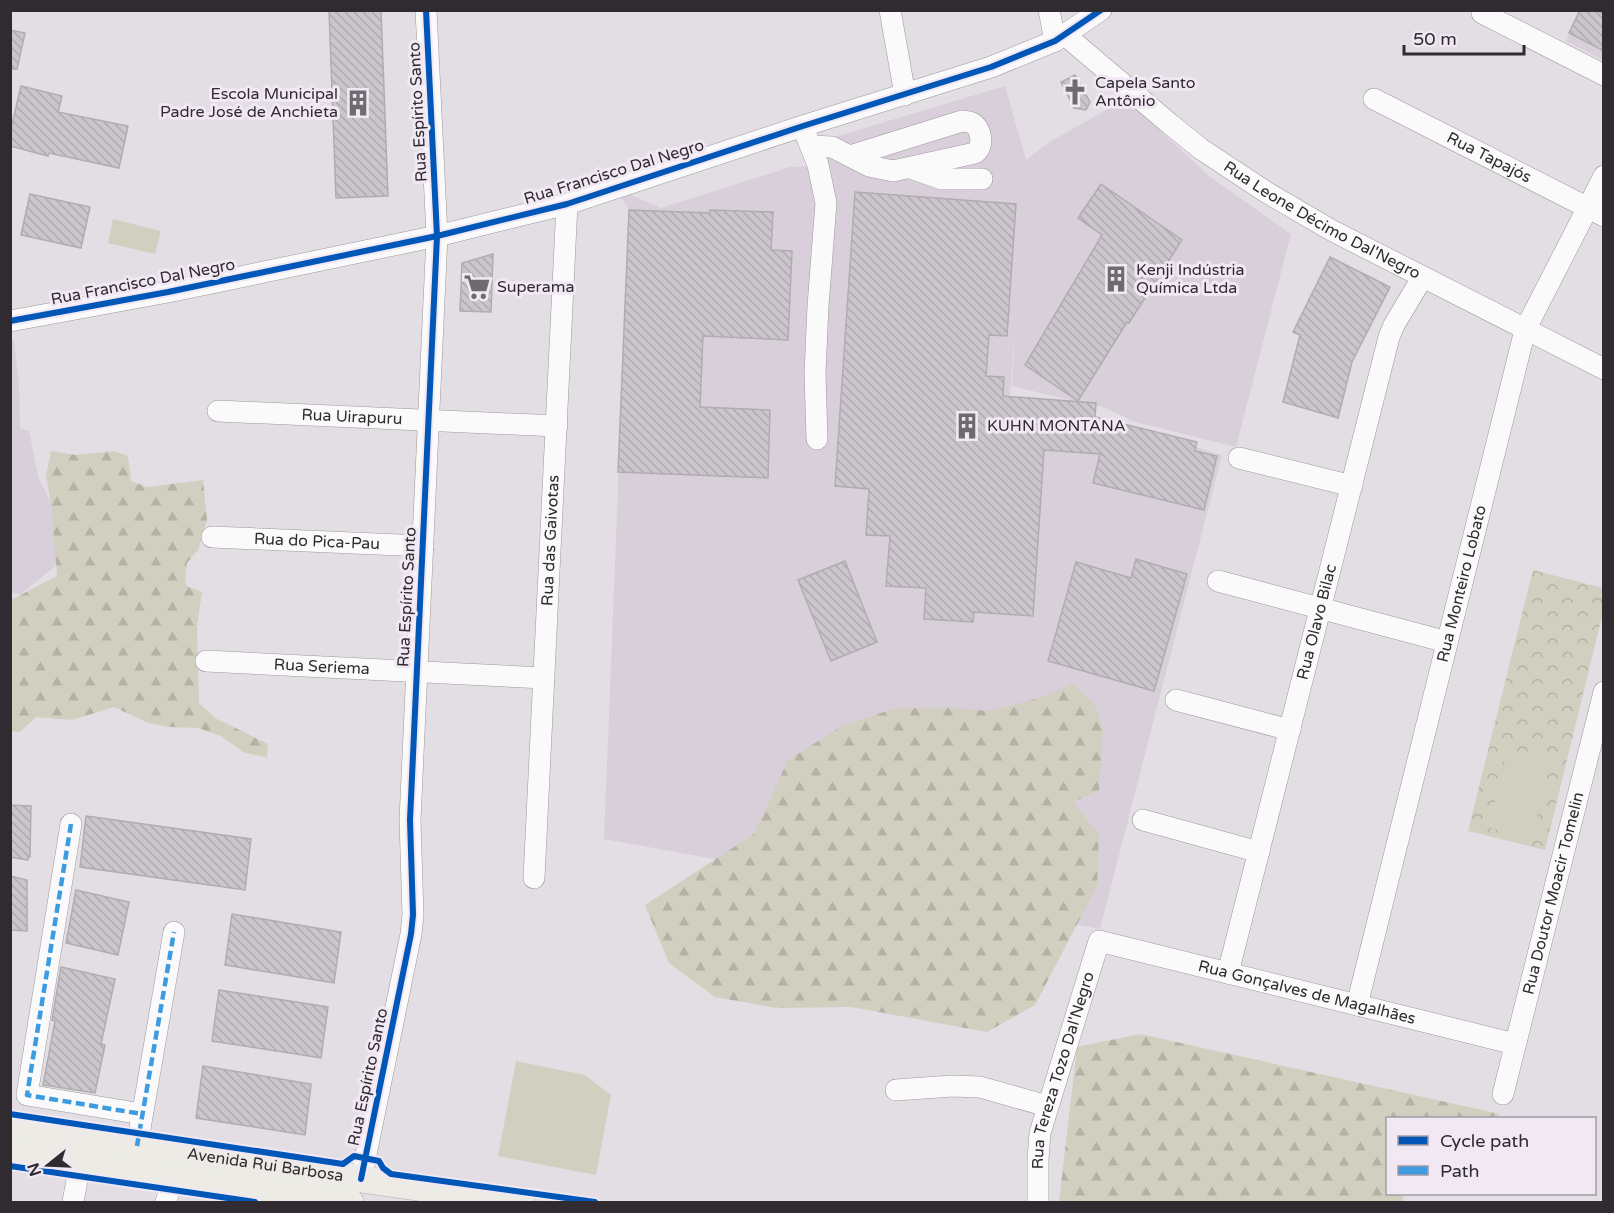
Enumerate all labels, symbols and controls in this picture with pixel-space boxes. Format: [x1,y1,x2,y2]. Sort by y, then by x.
scale bar [1404,18,1524,56]
text: 50 m [1413,28,1457,50]
street label: Rua Espírito Santo [404,41,432,183]
place label: Capela Santo Antônio [1095,73,1196,111]
church icon: Capela Santo Antônio [1060,77,1090,107]
place label: Escola Municipal Padre José de Anchieta [160,84,338,122]
building icon: Escola Municipal Padre José de Anchieta [343,88,373,118]
street label: Rua Tapajós [1443,128,1535,187]
street label: Rua Francisco Dal Negro [521,135,707,209]
street label: Rua Leone Décimo Dal'Negro [1220,157,1424,284]
street label: Rua Francisco Dal Negro [49,254,237,310]
place label: Kenji Indústria Química Ltda [1136,260,1245,298]
building icon: Kenji Indústria Química Ltda [1101,264,1131,294]
supermarket icon: Superama [462,272,492,302]
place label: Superama [497,277,574,297]
street label: Rua Uirapuru [301,405,403,429]
building icon: KUHN MONTANA [952,411,982,441]
place label: KUHN MONTANA [987,416,1126,436]
street label: Rua das Gaivotas [537,474,564,606]
street label: Rua Monteiro Lobato [1433,503,1491,665]
street label: Rua Espírito Santo [393,526,421,668]
street label: Rua do Pica-Pau [254,529,380,554]
street label: Rua Olavo Bilac [1293,562,1341,682]
street label: Rua Seriema [273,654,370,679]
street label: Rua Doutor Moacir Tomelin [1518,790,1589,997]
street label: Rua Gonçalves de Magalhães [1196,956,1417,1029]
street label: Rua Tereza Tozo Dal'Negro [1028,969,1099,1169]
street label: Rua Espírito Santo [344,1006,392,1148]
legend [1386,1117,1596,1195]
text: Cycle path [1440,1130,1529,1152]
north arrow [18,1135,78,1195]
street label: Avenida Rui Barbosa [186,1144,345,1186]
text: N [23,1160,46,1179]
text: Path [1440,1160,1479,1182]

